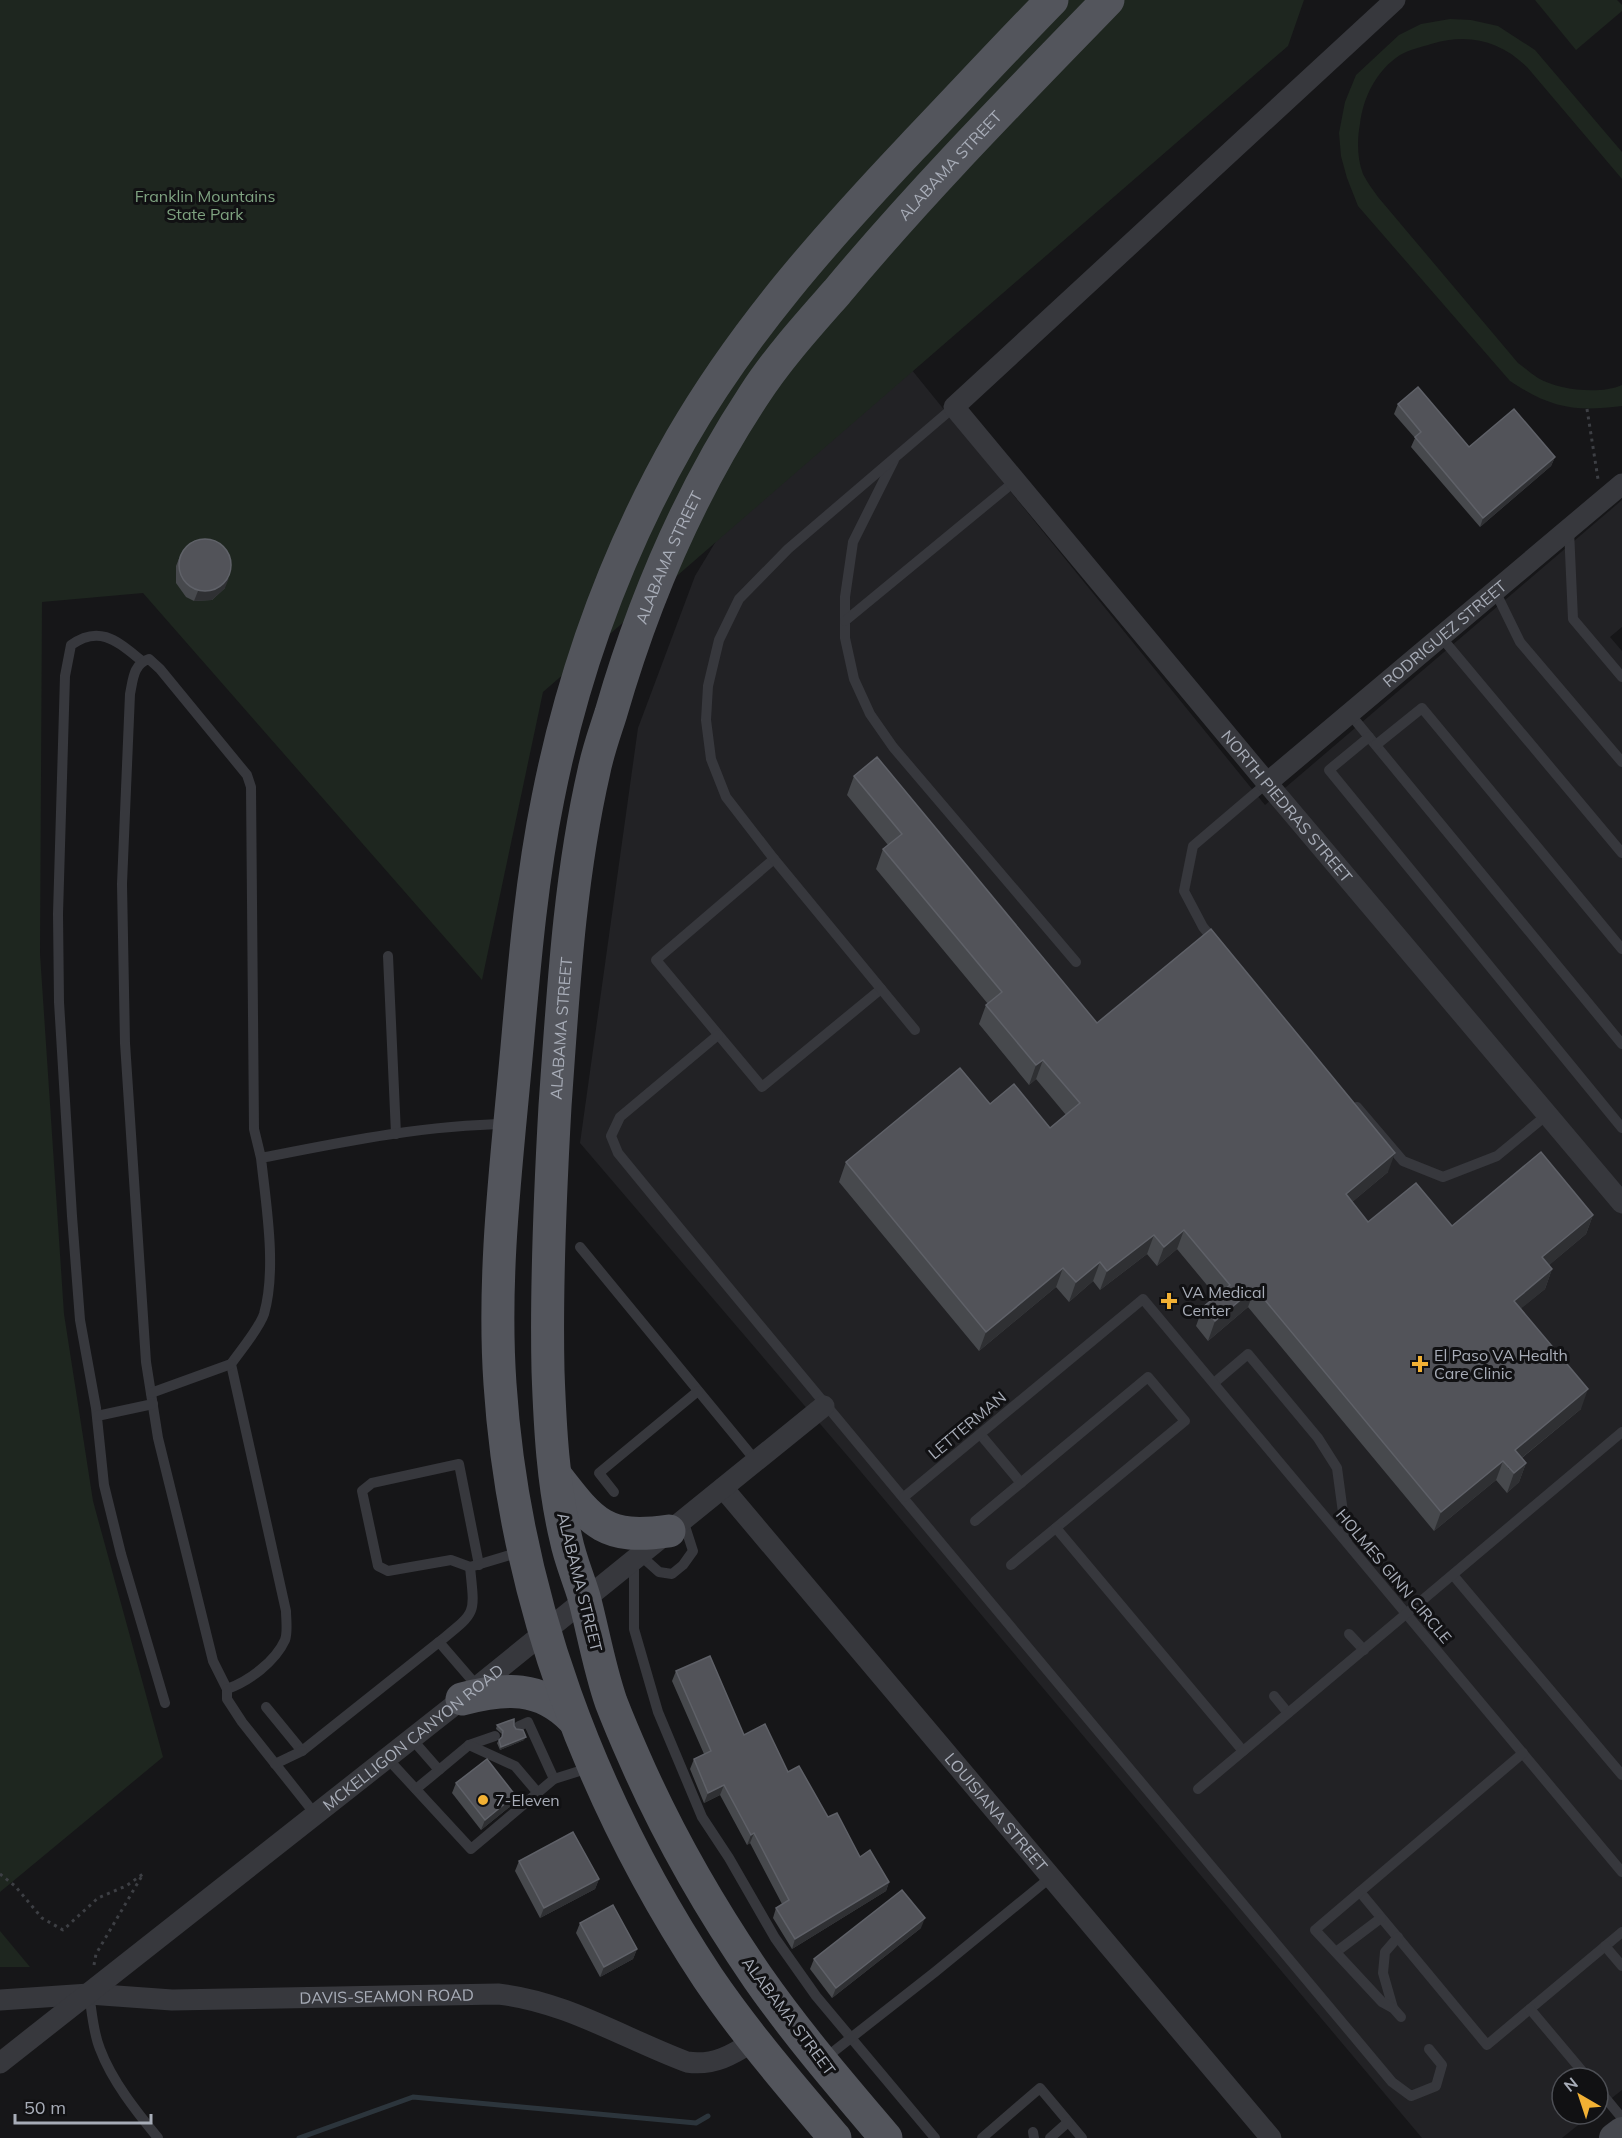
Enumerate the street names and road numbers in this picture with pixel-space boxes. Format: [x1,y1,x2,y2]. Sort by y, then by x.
street label: ALABAMA STREET [894,106,1006,225]
street label: ALABAMA STREET [631,487,707,627]
street label: RODRIGUEZ STREET [1378,575,1511,691]
street label: NORTH PIEDRAS STREET [1217,726,1357,887]
street label: ALABAMA STREET [545,956,576,1100]
street label: LETTERMAN [924,1387,1010,1463]
street label: HOLMES GINN CIRCLE [1332,1505,1456,1647]
street label: ALABAMA STREET [553,1510,607,1654]
street label: MCKELLIGON CANYON ROAD [319,1660,507,1815]
street label: LOUISIANA STREET [941,1749,1052,1876]
street label: ALABAMA STREET [738,1953,840,2079]
street label: DAVIS-SEAMON ROAD [299,1984,474,2008]

